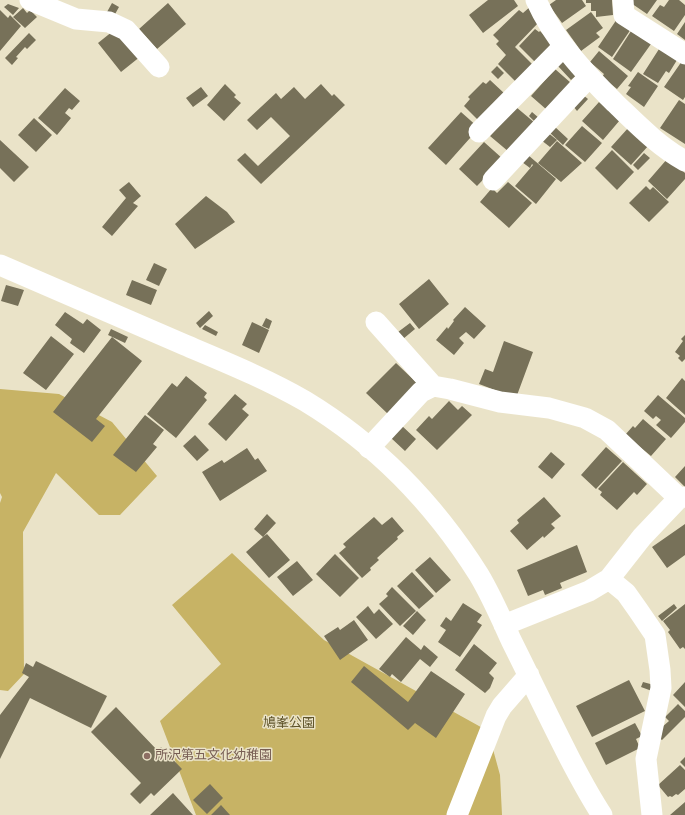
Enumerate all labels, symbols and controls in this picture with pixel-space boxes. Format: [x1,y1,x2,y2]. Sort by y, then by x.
park label: 鳩峯公園 [263,716,315,732]
place label: 所沢第五文化幼稚園 [155,748,272,764]
marker: 所沢第五文化幼稚園 [142,751,152,761]

